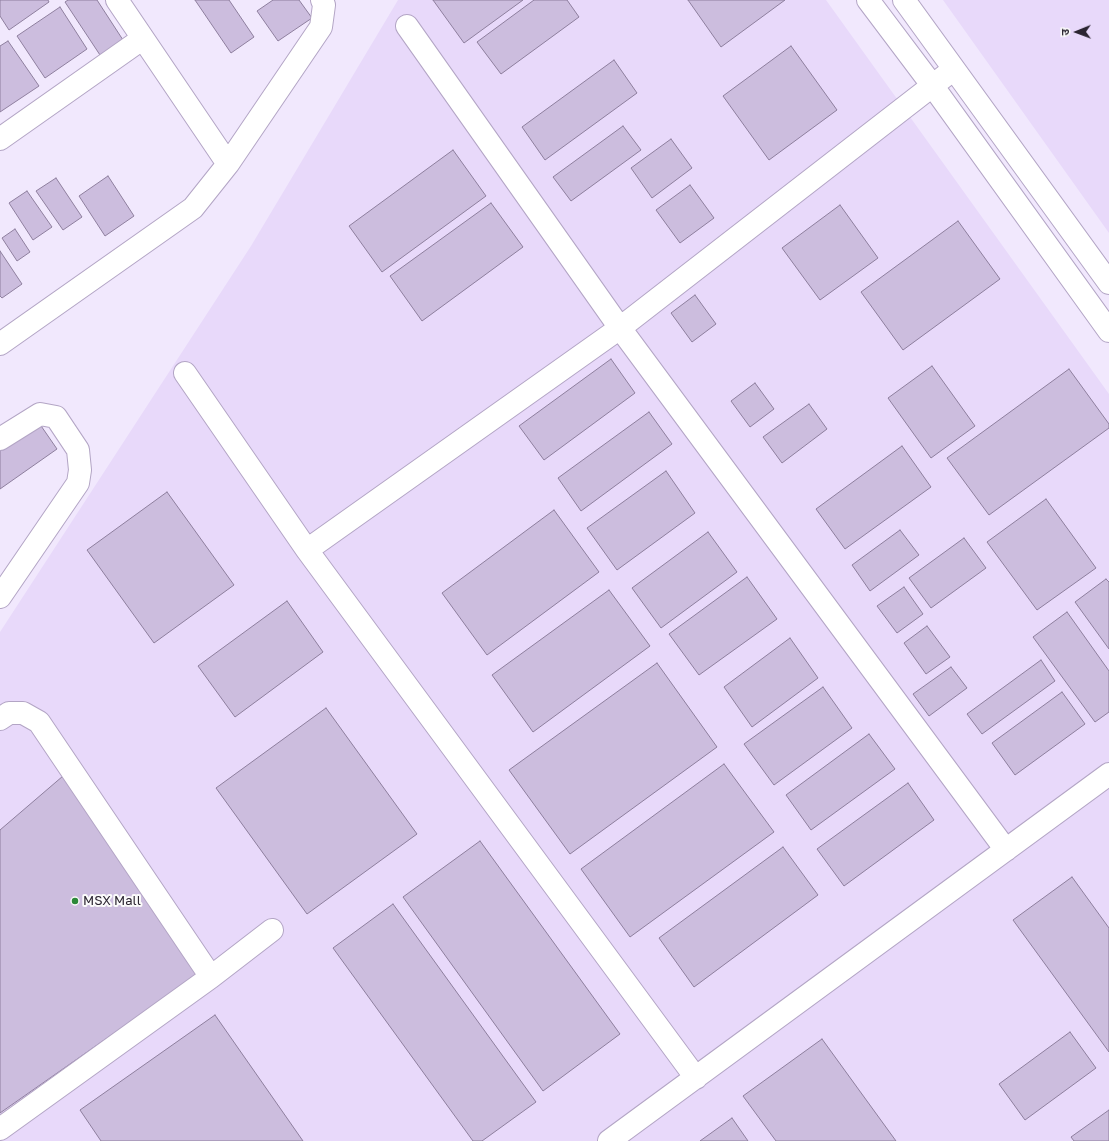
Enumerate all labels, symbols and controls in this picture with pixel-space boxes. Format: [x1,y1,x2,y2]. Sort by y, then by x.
north arrow [1057,12,1097,52]
text: उ [1058,29,1071,36]
place label: MSX Mall [83,893,141,909]
marker: MSX Mall [70,896,80,906]

